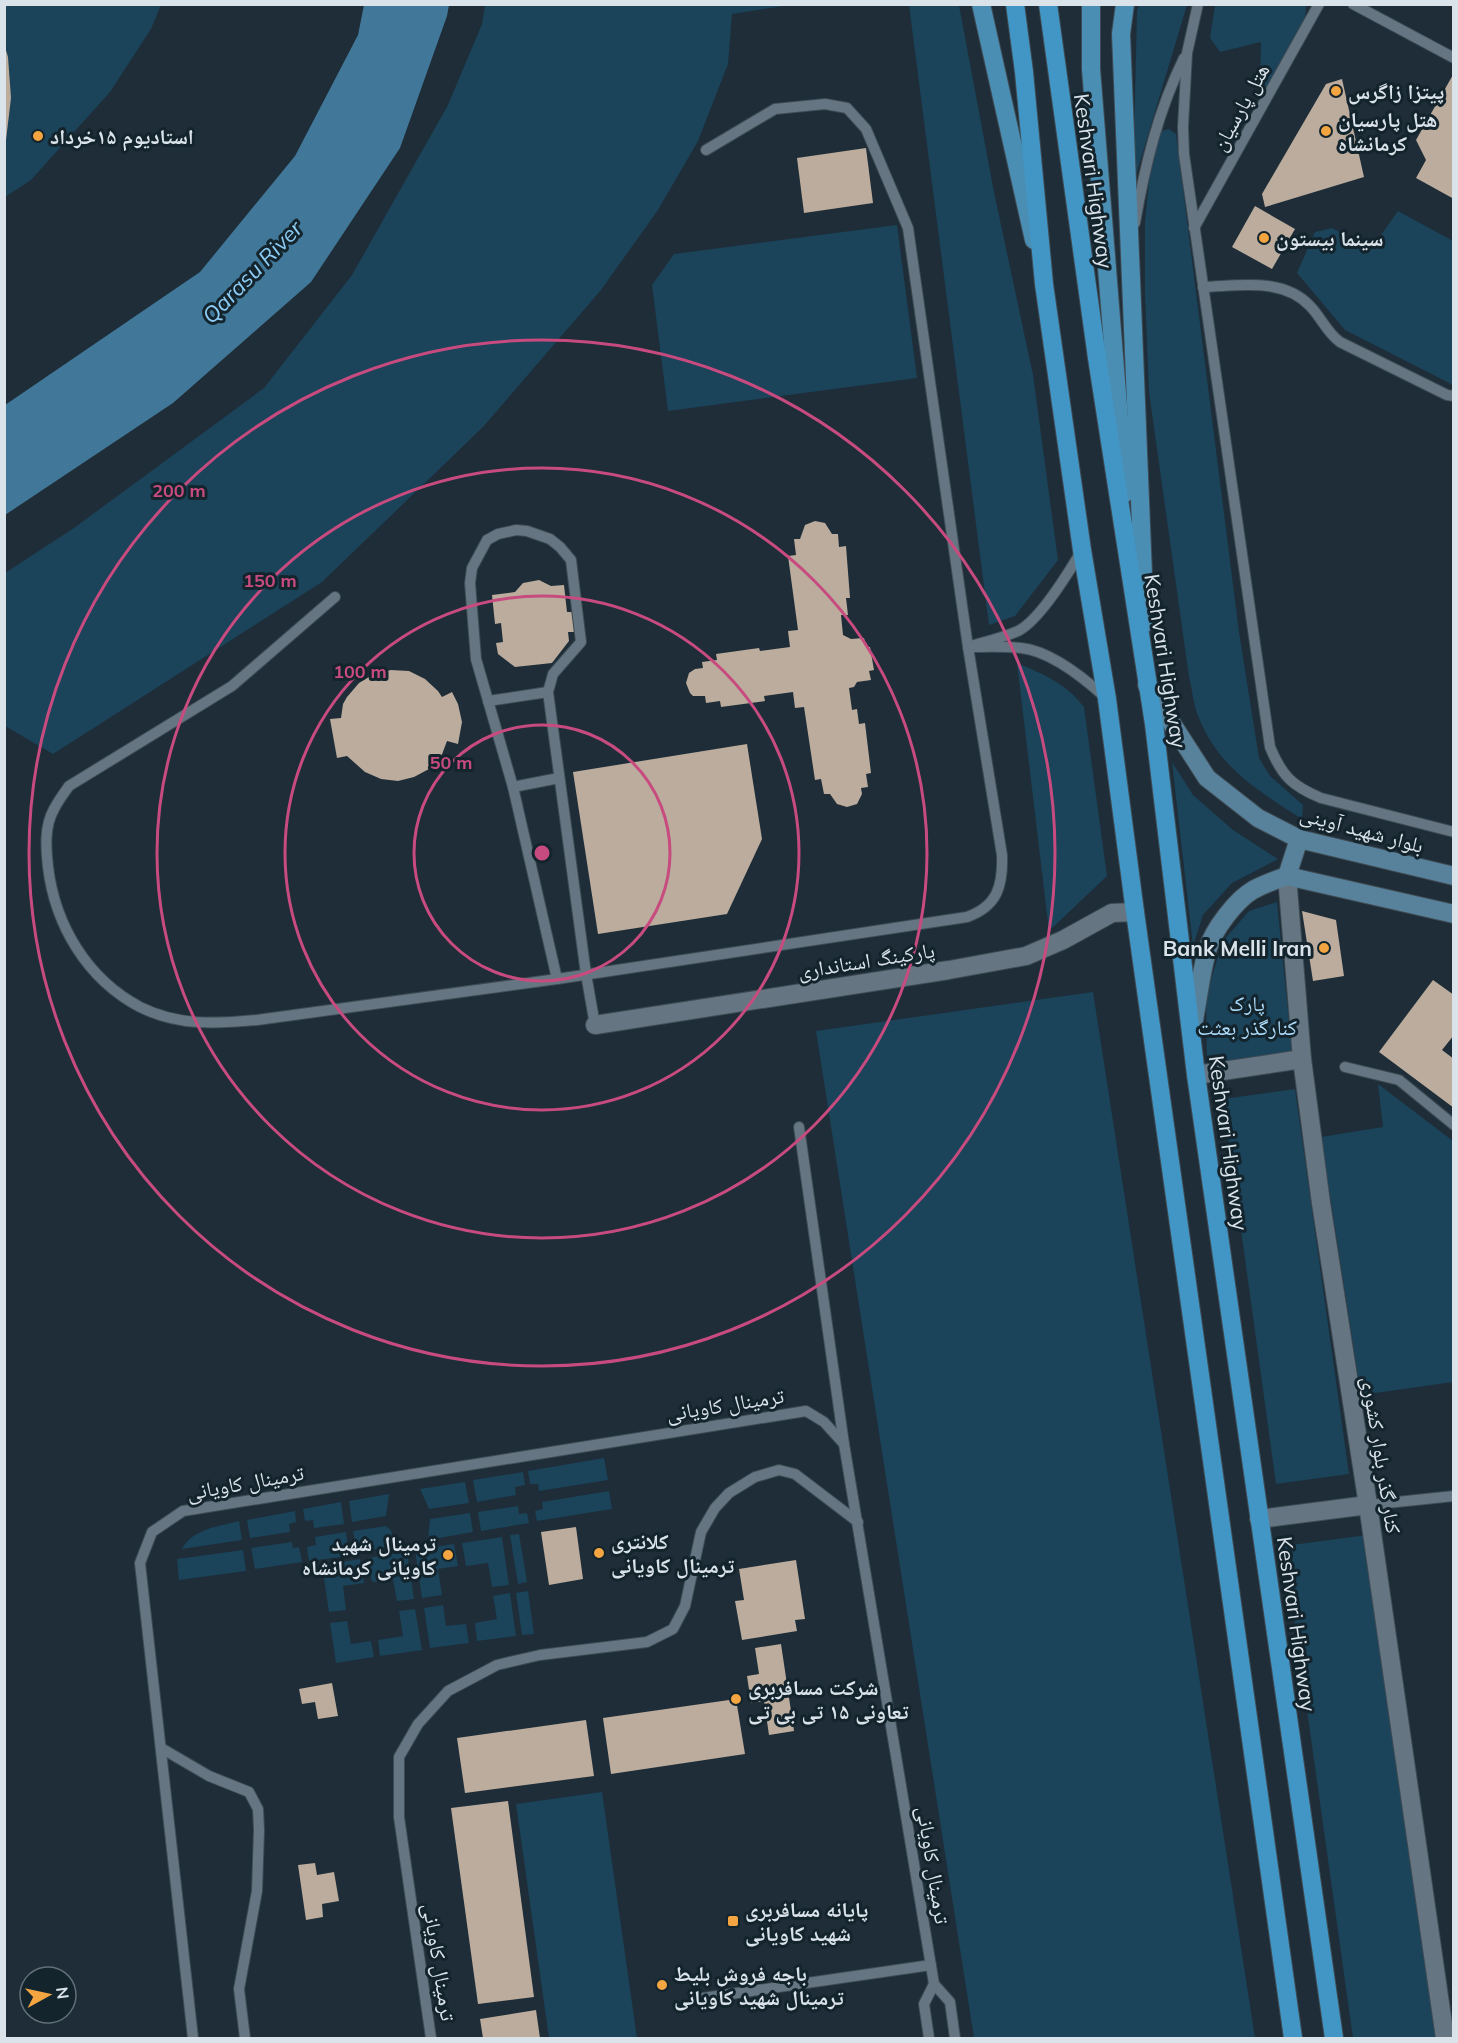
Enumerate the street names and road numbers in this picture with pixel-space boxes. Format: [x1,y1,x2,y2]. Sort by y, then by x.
street label: هتل پارسیان [1205,59,1275,156]
street label: Keshvari Highway [1069,92,1119,270]
street label: Keshvari Highway [1139,572,1193,750]
street label: بلوار شهید آوینی [1297,800,1427,859]
street label: پارکینگ استانداری [796,936,936,984]
street label: Keshvari Highway [1204,1054,1254,1232]
street label: کنار گذر بلوار کشوری [1357,1374,1407,1536]
street label: ترمینال کاویانی [664,1382,786,1427]
street label: ترمینال کاویانی [184,1459,306,1506]
street label: Keshvari Highway [1272,1535,1322,1713]
street label: ترمینال کاویانی [911,1804,956,1926]
street label: ترمینال کاویانی [417,1901,462,2023]

